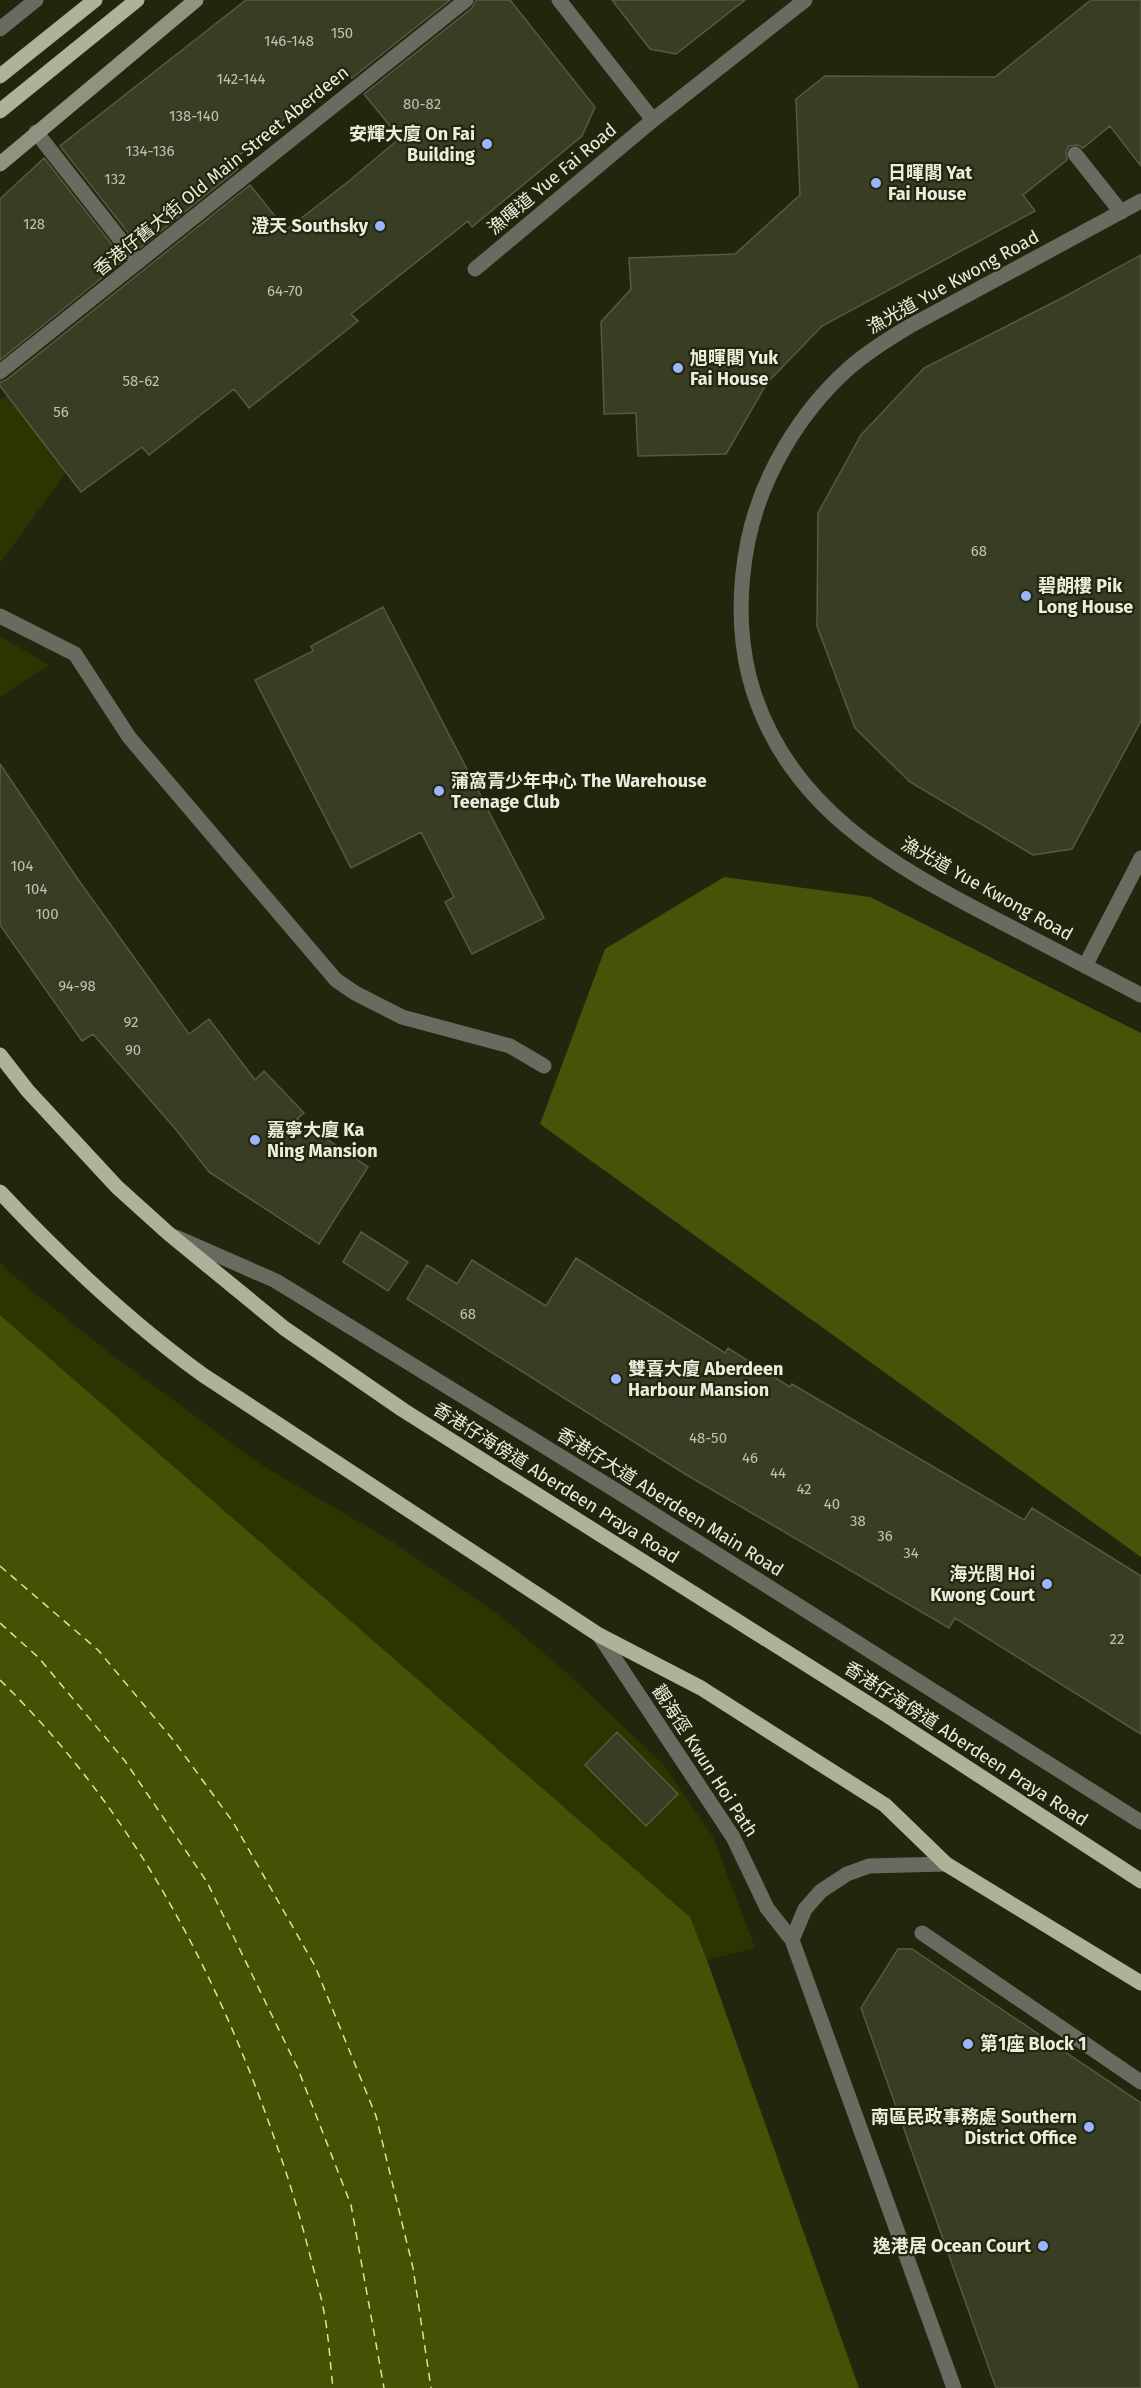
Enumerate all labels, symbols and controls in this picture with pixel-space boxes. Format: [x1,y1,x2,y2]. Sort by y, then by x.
house number: 150 [331,24,353,42]
house number: 146-148 [264,32,314,50]
street label: 香港仔舊大街 Old Main Street Aberdeen [89,61,353,281]
house number: 142-144 [216,70,266,88]
house number: 80-82 [403,95,441,113]
house number: 138-140 [169,107,219,125]
street label: 漁暉道 Yue Fai Road [483,119,621,239]
place label: 安輝大廈 On Fai Building [349,123,475,166]
marker: 安輝大廈 On Fai Building [480,137,494,151]
house number: 134-136 [126,142,174,160]
place label: 日暉閣 Yat Fai House [888,162,973,205]
house number: 132 [104,170,126,188]
marker: 日暉閣 Yat Fai House [869,176,883,190]
house number: 128 [23,215,45,233]
place label: 澄天 Southsky [251,215,369,237]
marker: 澄天 Southsky [373,219,387,233]
street label: 漁光道 Yue Kwong Road [863,226,1043,338]
house number: 64-70 [267,282,303,300]
place label: 旭暉閣 Yuk Fai House [690,347,779,390]
marker: 旭暉閣 Yuk Fai House [671,361,685,375]
house number: 58-62 [122,372,160,390]
house number: 56 [53,403,69,421]
house number: 68 [971,542,987,560]
place label: 碧朗樓 Pik Long House [1038,575,1133,618]
marker: 碧朗樓 Pik Long House [1019,589,1033,603]
place label: 蒲窩青少年中心 The Warehouse Teenage Club [451,770,707,813]
marker: 蒲窩青少年中心 The Warehouse Teenage Club [432,784,446,798]
street label: 漁光道 Yue Kwong Road [897,833,1077,945]
house number: 104 [11,857,33,875]
house number: 104 [25,880,47,898]
house number: 100 [35,905,59,923]
house number: 94-98 [58,977,96,995]
house number: 92 [124,1013,138,1031]
house number: 90 [125,1041,141,1059]
place label: 嘉寧大廈 Ka Ning Mansion [267,1119,378,1162]
marker: 嘉寧大廈 Ka Ning Mansion [248,1133,262,1147]
house number: 68 [460,1305,476,1323]
place label: 雙喜大廈 Aberdeen Harbour Mansion [628,1358,783,1401]
marker: 雙喜大廈 Aberdeen Harbour Mansion [609,1372,623,1386]
street label: 香港仔海傍道 Aberdeen Praya Road [429,1398,683,1568]
street label: 香港仔大道 Aberdeen Main Road [552,1423,788,1581]
house number: 48-50 [689,1429,727,1447]
house number: 46 [742,1449,758,1467]
house number: 44 [770,1464,786,1482]
house number: 42 [796,1480,812,1498]
house number: 40 [824,1495,840,1513]
house number: 38 [850,1512,866,1530]
house number: 36 [877,1527,893,1545]
house number: 34 [903,1544,919,1562]
place label: 海光閣 Hoi Kwong Court [930,1563,1036,1606]
marker: 海光閣 Hoi Kwong Court [1040,1577,1054,1591]
house number: 22 [1110,1630,1124,1648]
street label: 香港仔海傍道 Aberdeen Praya Road [840,1657,1092,1831]
street label: 觀海徑 Kwun Hoi Path [648,1681,762,1841]
place label: 第1座 Block 1 [980,2033,1087,2055]
marker: 第1座 Block 1 [961,2037,975,2051]
place label: 南區民政事務處 Southern District Office [871,2106,1077,2149]
marker: 南區民政事務處 Southern District Office [1082,2120,1096,2134]
place label: 逸港居 Ocean Court [873,2235,1032,2257]
marker: 逸港居 Ocean Court [1036,2239,1050,2253]

